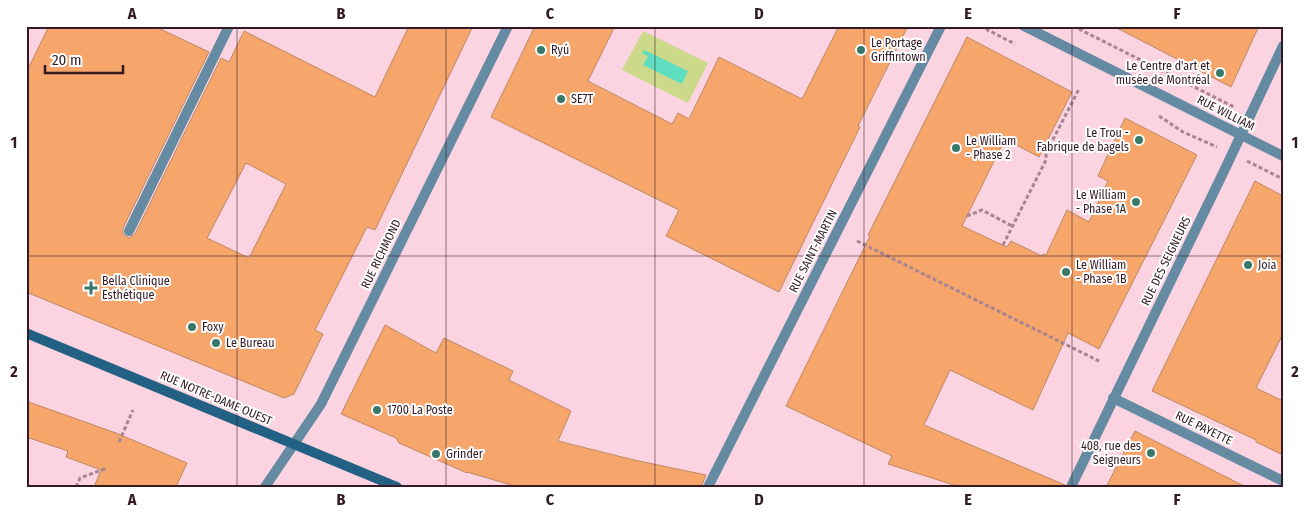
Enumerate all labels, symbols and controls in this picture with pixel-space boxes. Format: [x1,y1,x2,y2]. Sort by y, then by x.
text: A [127,4,137,23]
text: B [337,4,346,23]
text: C [546,4,555,23]
text: D [754,4,764,23]
text: E [964,4,972,23]
text: F [1173,4,1181,23]
place label: Le Portage Griffintown [871,36,926,64]
scale bar [45,42,122,74]
place label: Ryú [551,43,569,57]
marker: Ryú [535,44,547,56]
marker: Le Portage Griffintown [855,44,867,56]
text: 20 m [52,51,82,69]
place label: Le Centre d'art et musée de Montréal [1116,59,1210,87]
marker: Le Centre d'art et musée de Montréal [1214,67,1226,79]
place label: SE7T [571,92,593,106]
marker: SE7T [555,93,567,105]
street label: RUE WILLIAM [1195,93,1257,133]
place label: Le Trou - Fabrique de bagels [1037,126,1129,154]
text: 1 [11,133,17,152]
text: 1 [1292,133,1298,152]
place label: Le William - Phase 2 [966,134,1016,162]
marker: Le Trou - Fabrique de bagels [1133,134,1145,146]
marker: Le William - Phase 2 [950,142,962,154]
place label: Le William - Phase 1A [1076,188,1127,216]
marker: Le William - Phase 1A [1130,196,1142,208]
street label: RUE SAINT-MARTIN [786,207,840,295]
street label: RUE DES SEIGNEURS [1138,214,1194,308]
street label: RUE RICHMOND [358,217,404,291]
place label: Le William - Phase 1B [1076,258,1127,286]
place label: Joia [1258,258,1277,272]
marker: Joia [1242,259,1254,271]
marker: Le William - Phase 1B [1060,266,1072,278]
place label: Bella Clinique Esthétique [102,274,170,302]
marker: Bella Clinique Esthétique [84,281,98,295]
place label: Foxy [202,320,224,334]
marker: Foxy [186,321,198,333]
place label: Le Bureau [226,336,274,350]
marker: Le Bureau [210,337,222,349]
text: 2 [9,362,18,381]
text: 2 [1290,362,1299,381]
street label: RUE NOTRE-DAME OUEST [158,368,274,428]
place label: 1700 La Poste [387,403,453,417]
marker: 1700 La Poste [371,404,383,416]
street label: RUE PAYETTE [1173,408,1235,448]
place label: 408, rue des Seigneurs [1081,439,1141,467]
place label: Grinder [446,447,484,461]
marker: 408, rue des Seigneurs [1145,447,1157,459]
marker: Grinder [430,448,442,460]
text: A [127,490,137,509]
text: B [337,490,346,509]
text: C [546,490,555,509]
text: D [754,490,764,509]
text: E [964,490,972,509]
text: F [1173,490,1181,509]

